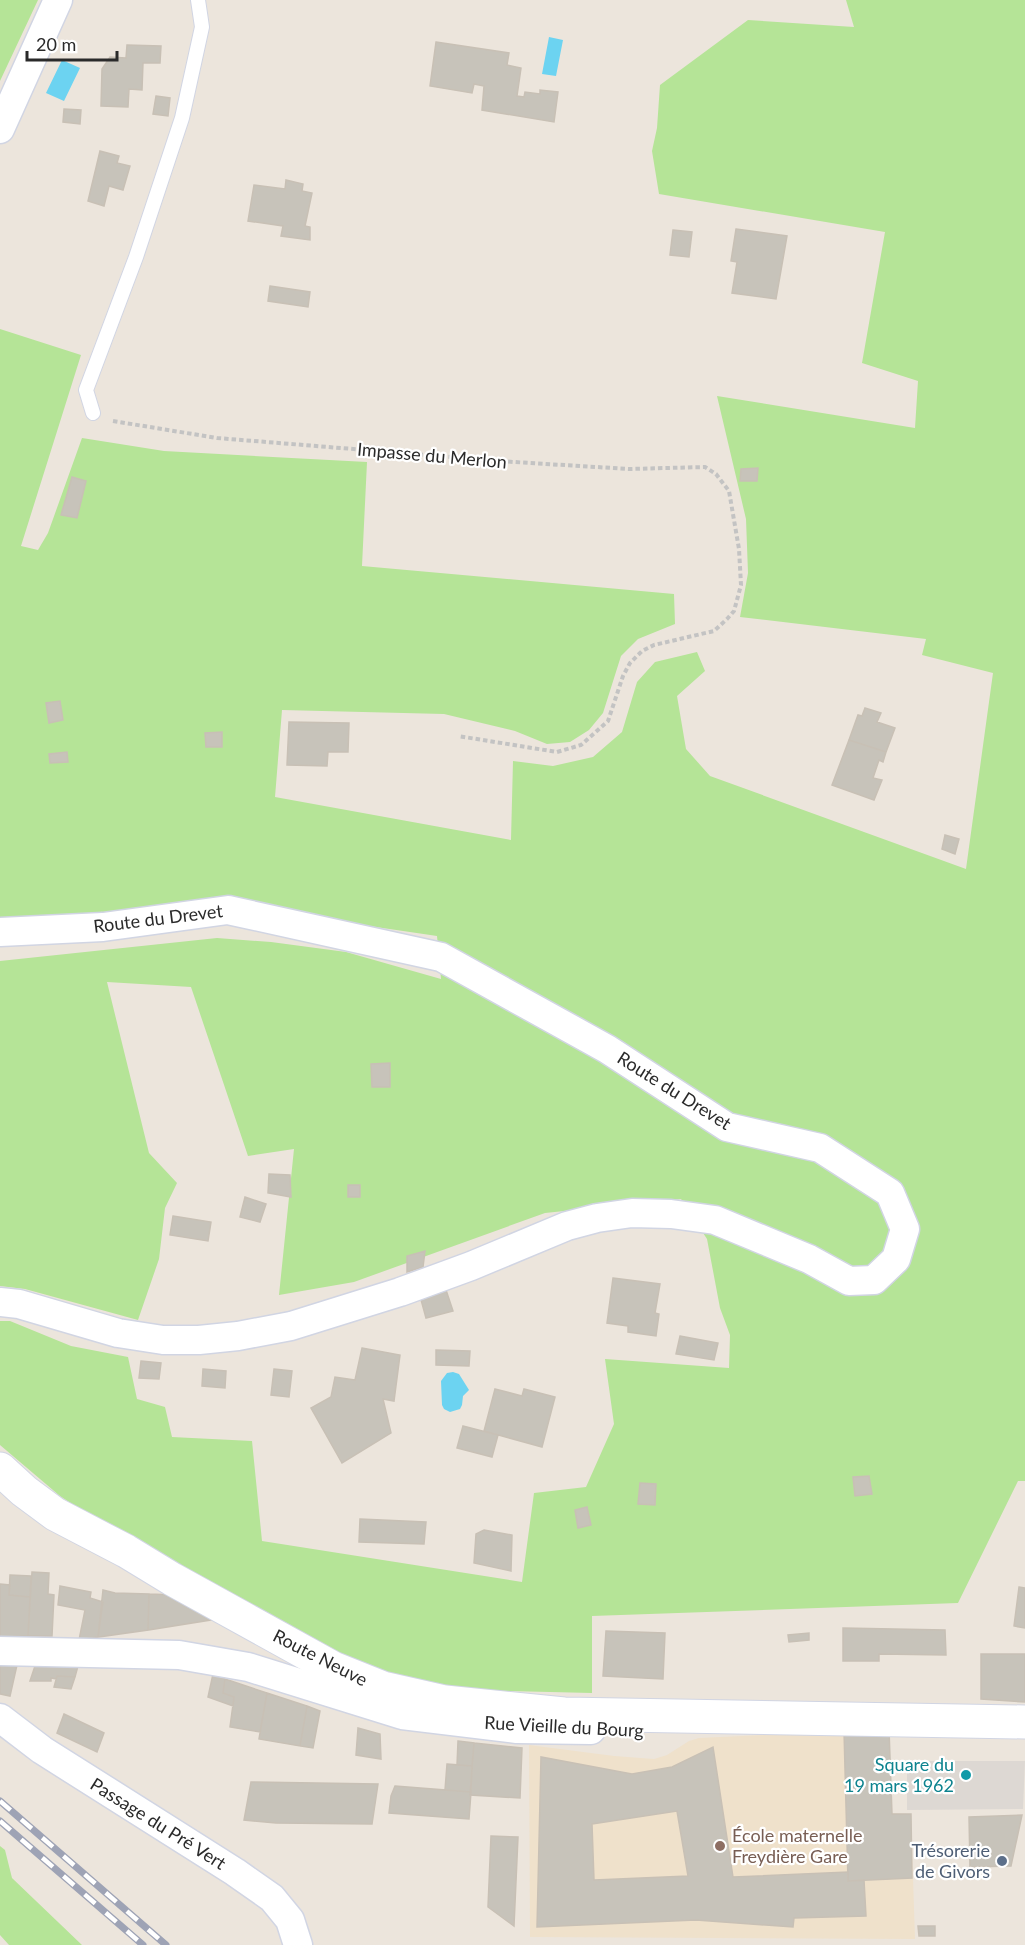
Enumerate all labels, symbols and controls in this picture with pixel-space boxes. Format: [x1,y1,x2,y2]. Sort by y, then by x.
scale bar [27,24,117,62]
text: 20 m [36,33,76,55]
street label: Impasse du Merlon [356,438,508,473]
street label: Route du Drevet [92,899,224,937]
street label: Route du Drevet [614,1046,736,1134]
street label: Route Neuve [270,1624,371,1690]
street label: Rue Vieille du Bourg [484,1711,644,1741]
place label: Square du 19 mars 1962 [844,1753,954,1796]
marker: Square du 19 mars 1962 [959,1768,973,1782]
street label: Passage du Pré Vert [87,1773,231,1874]
place label: École maternelle Freydière Gare [732,1824,863,1867]
marker: École maternelle Freydière Gare [713,1839,727,1853]
place label: Trésorerie de Givors [912,1839,990,1882]
marker: Trésorerie de Givors [995,1854,1009,1868]

